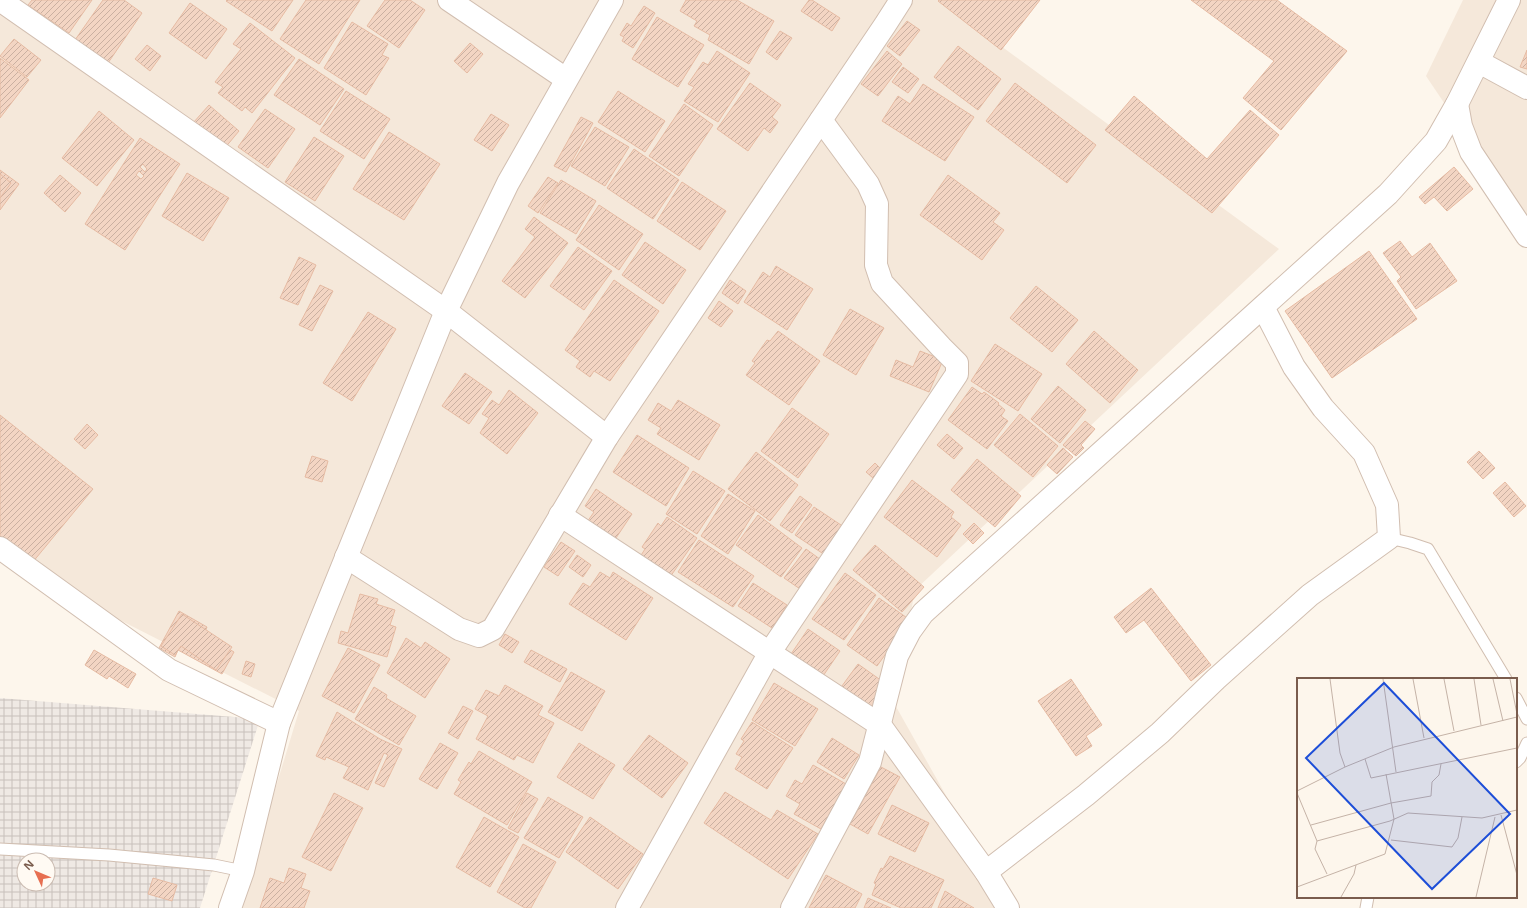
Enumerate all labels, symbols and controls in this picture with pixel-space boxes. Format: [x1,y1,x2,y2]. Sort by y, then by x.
inset map [1297,678,1517,898]
north arrow [16,852,56,892]
text: N [20,856,37,873]

